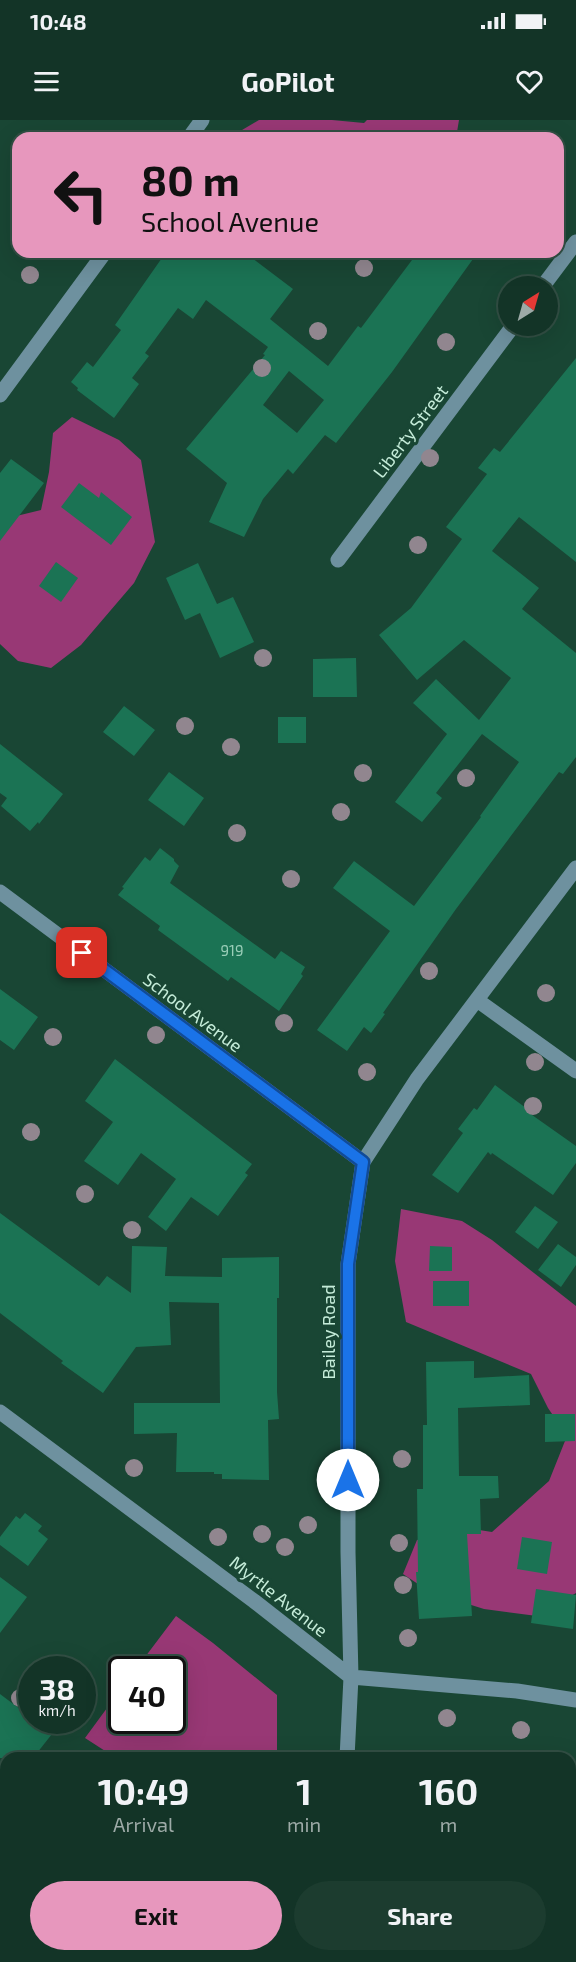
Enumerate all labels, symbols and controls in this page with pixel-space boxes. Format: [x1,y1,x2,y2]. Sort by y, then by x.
text: 10:48 [30,8,87,34]
icon: menu [30,65,63,98]
text: GoPilot [241,65,335,97]
icon: heart [513,65,546,98]
text: 80 m [141,154,240,204]
icon: left [42,156,120,234]
text: School Avenue [141,205,319,237]
north arrow [498,276,558,336]
map controls [498,276,558,336]
street label: Liberty Street [368,380,452,482]
pin [56,927,107,978]
icon: arrive [65,936,98,969]
house number: 919 [220,941,244,959]
street label: School Avenue [139,968,247,1056]
street label: Bailey Road [317,1284,339,1380]
position arrow [316,1448,380,1512]
street label: Myrtle Avenue [226,1551,332,1641]
speed limit sign: 40 [108,1656,186,1734]
text: 38 [39,1670,75,1706]
text: km/h [38,1701,76,1719]
text: 10:49 [98,1769,189,1812]
text: 1 [296,1769,312,1812]
text: 160 [419,1769,478,1812]
text: Arrival [113,1812,174,1836]
text: min [287,1812,321,1836]
text: m [440,1812,457,1836]
button: Exit [30,1881,282,1950]
button: Share [294,1881,546,1950]

